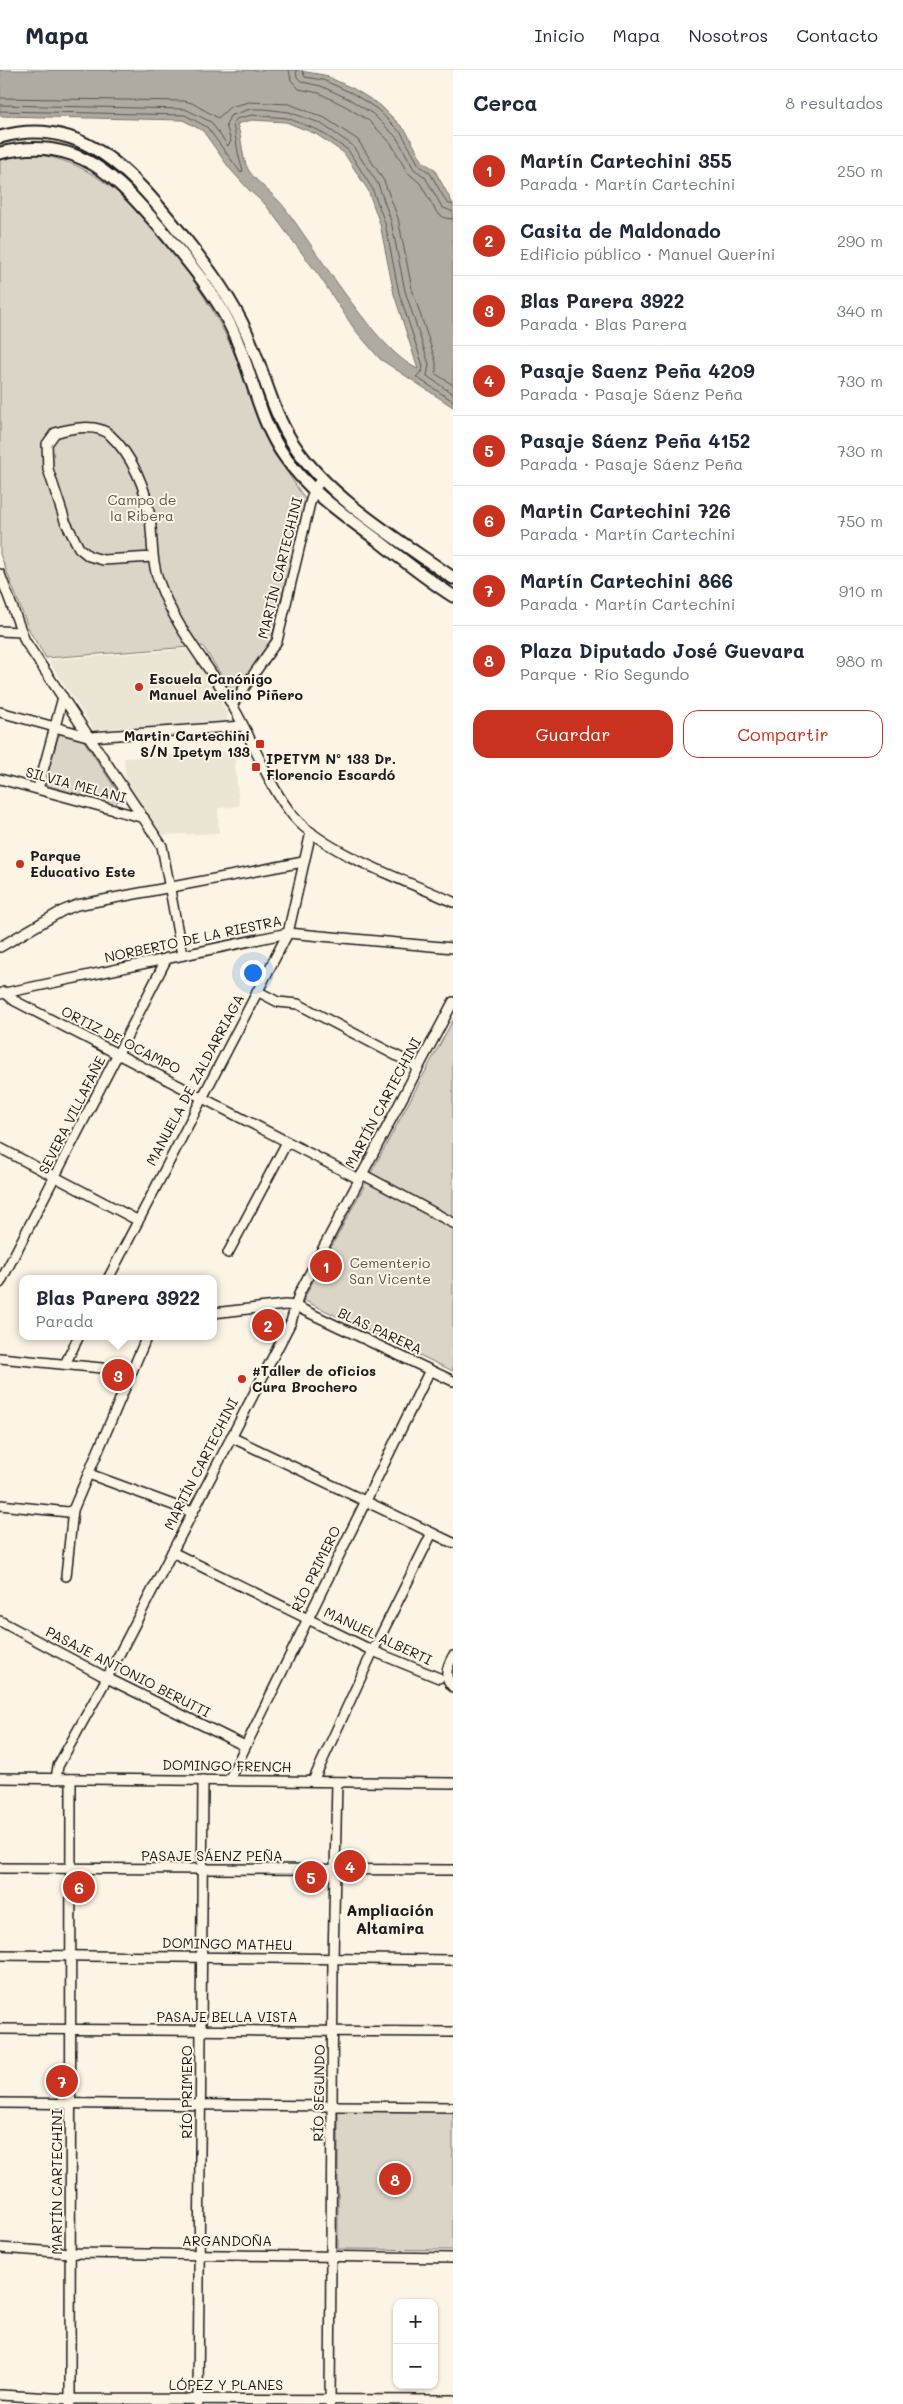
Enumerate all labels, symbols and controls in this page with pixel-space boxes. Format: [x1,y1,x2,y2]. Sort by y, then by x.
text: Mapa [25,19,89,50]
text: Inicio [534,23,585,47]
text: Mapa [613,23,660,47]
text: Nosotros [688,23,768,47]
text: Contacto [796,23,878,47]
text: Cerca [473,89,538,116]
text: 8 resultados [785,92,883,113]
text: Martín Cartechini 355 [520,148,732,173]
text: 1 [485,160,493,181]
text: 250 m [837,160,883,181]
text: Parada · Martín Cartechini [520,173,735,194]
text: Casita de Maldonado [520,218,721,243]
text: 2 [485,230,493,251]
text: 290 m [837,230,883,251]
text: Edificio público · Manuel Querini [520,243,775,264]
text: Blas Parera 3922 [520,288,684,313]
text: 3 [484,300,494,321]
text: 340 m [836,300,883,321]
text: Parada · Blas Parera [520,313,688,334]
text: Pasaje Saenz Peña 4209 [520,358,755,383]
text: 4 [484,370,494,391]
text: 730 m [837,370,883,391]
text: Parada · Pasaje Sáenz Peña [520,383,743,404]
text: Pasaje Sáenz Peña 4152 [520,428,750,453]
text: 5 [484,440,494,461]
text: 730 m [837,440,883,461]
text: Parada · Pasaje Sáenz Peña [520,453,743,474]
park label: Campo de la Ribera [108,490,176,525]
street label: MARTÍN CARTECHINI [253,495,306,641]
text: Martin Cartechini 726 [520,498,731,523]
text: 6 [484,510,494,531]
text: 750 m [837,510,883,531]
text: Parada · Martín Cartechini [520,523,735,544]
text: Martín Cartechini 866 [520,568,733,593]
text: 7 [485,580,493,601]
text: 910 m [839,580,883,601]
text: Parada · Martín Cartechini [520,593,735,614]
text: Plaza Diputado José Guevara [520,638,805,663]
text: 8 [484,650,494,671]
text: 980 m [836,650,883,671]
text: Parque · Río Segundo [520,663,689,684]
place label: Escuela Canónigo Manuel Avelino Piñero [149,669,303,704]
marker: Escuela Canónigo Manuel Avelino Piñero [133,681,145,693]
button: Guardar [473,710,673,758]
button: Compartir [683,710,883,758]
place label: Martin Cartechini S/N Ipetym 133 [124,726,250,761]
marker: Martin Cartechini S/N Ipetym 133 [254,738,266,750]
place label: IPETYM Nº 133 Dr. Florencio Escardó [266,749,396,784]
marker: IPETYM Nº 133 Dr. Florencio Escardó [250,761,262,773]
street label: SILVIA MELANI [24,762,129,807]
place label: Parque Educativo Este [30,846,135,881]
marker: Parque Educativo Este [14,858,26,870]
street label: NORBERTO DE LA RIESTRA [103,910,283,967]
your location [240,960,266,986]
street label: MANUELA DE ZALDARRIAGA [141,991,248,1169]
street label: ORTIZ DE OCAMPO [58,1001,184,1078]
street label: MARTÍN CARTECHINI [340,1034,425,1172]
street label: SEVERA VILLAFAÑE [34,1053,110,1177]
pin: 1 [310,1247,342,1285]
park label: Cementerio San Vicente [349,1253,431,1288]
popup [19,1275,217,1340]
text: Blas Parera 3922 [36,1285,200,1310]
street label: BLAS PARERA [335,1303,425,1358]
pin: 2 [252,1306,284,1344]
text: Parada [36,1310,94,1331]
pin: 3 [102,1356,134,1394]
place label: #Taller de oficios Cura Brochero [252,1361,376,1396]
marker: #Taller de oficios Cura Brochero [236,1373,248,1385]
street label: MARTÍN CARTECHINI [159,1395,242,1533]
street label: RÍO PRIMERO [287,1523,345,1615]
street label: MANUEL ALBERTI [321,1602,435,1669]
street label: PASAJE ANTONIO BERUTTI [43,1622,214,1721]
street label: DOMINGO FRENCH [162,1755,292,1776]
street label: PASAJE SÁENZ PEÑA [141,1846,283,1865]
pin: 4 [334,1847,366,1885]
pin: 5 [295,1858,327,1896]
pin: 6 [63,1868,95,1906]
district label: Ampliación Altamira [346,1899,434,1938]
street label: DOMINGO MATHEU [162,1933,292,1954]
street label: PASAJE BELLA VISTA [157,2007,298,2026]
street label: RÍO SEGUNDO [308,2044,329,2142]
street label: RÍO PRIMERO [177,2045,196,2139]
pin: 7 [46,2062,78,2100]
street label: MARTÍN CARTECHINI [47,2109,66,2255]
pin: 8 [379,2160,411,2198]
street label: ARGANDOÑA [182,2231,272,2250]
map controls [393,2299,438,2389]
button: + [393,2299,438,2344]
button: − [393,2344,438,2389]
street label: LÓPEZ Y PLANES [169,2375,283,2394]

